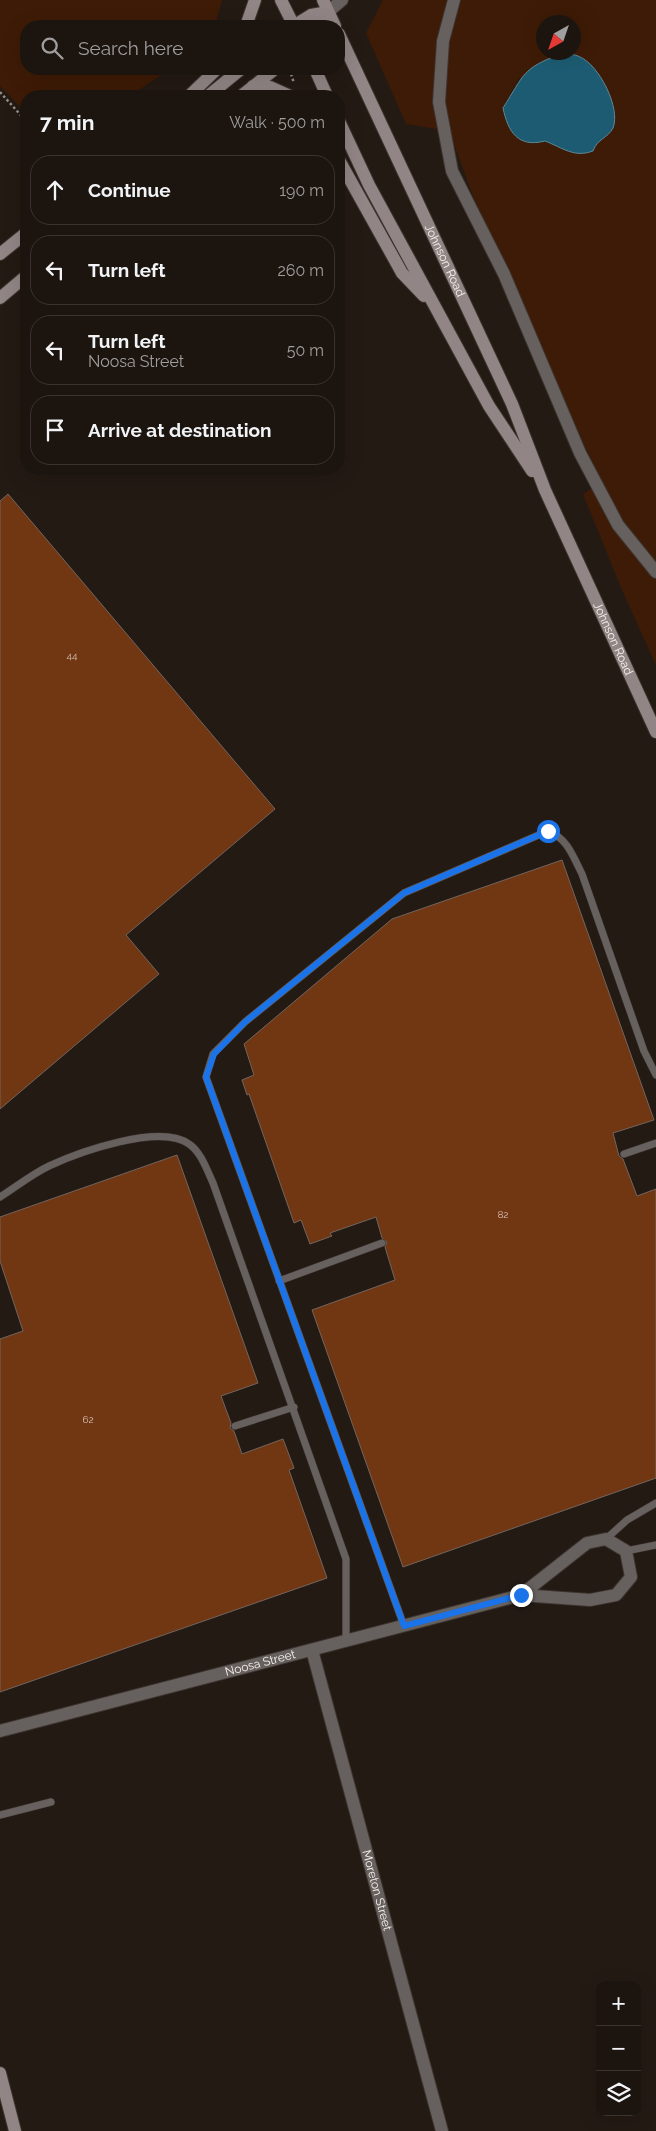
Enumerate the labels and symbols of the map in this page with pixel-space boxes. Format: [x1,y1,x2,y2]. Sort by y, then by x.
north arrow [536,15,581,60]
street label: Johnson Road [422,222,468,299]
street label: Johnson Road [590,600,636,677]
house number: 44 [67,650,78,661]
route start [537,820,560,843]
house number: 82 [497,1209,509,1220]
house number: 62 [82,1414,94,1425]
route end [510,1584,533,1607]
street label: Noosa Street [224,1647,297,1679]
street label: Moreton Street [359,1848,395,1932]

